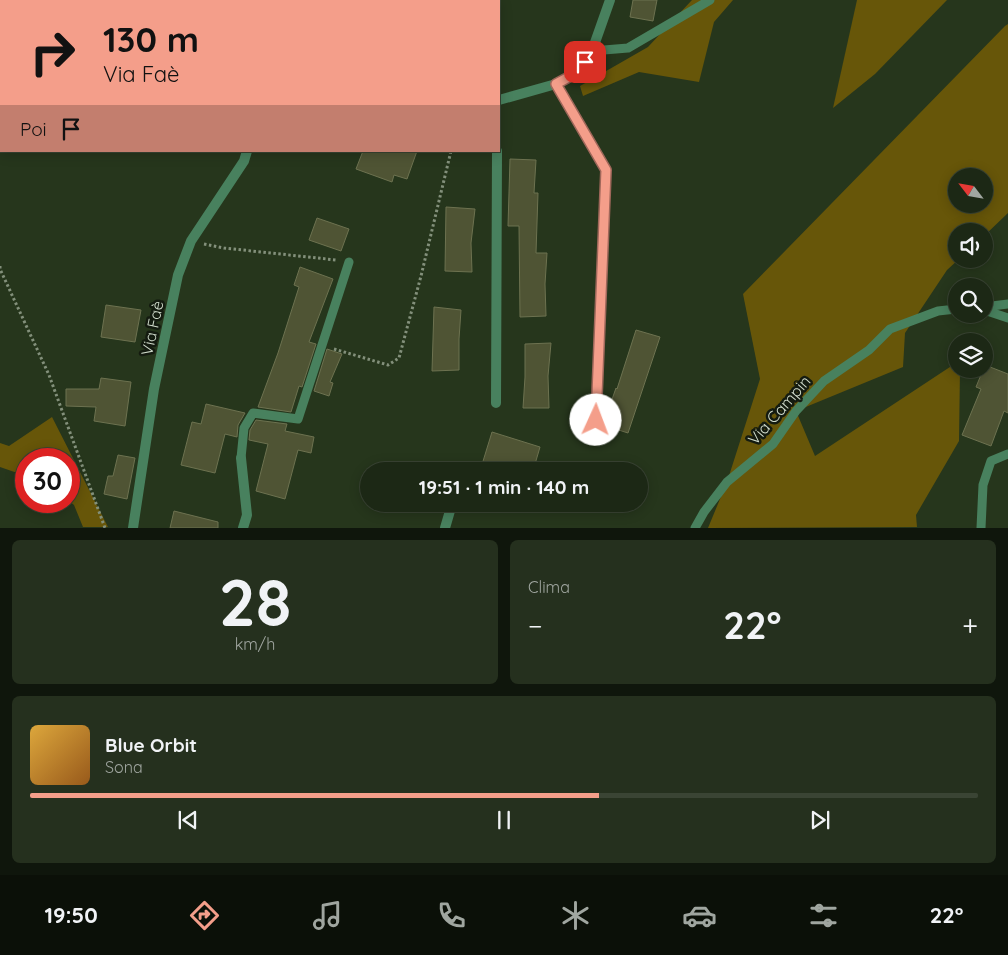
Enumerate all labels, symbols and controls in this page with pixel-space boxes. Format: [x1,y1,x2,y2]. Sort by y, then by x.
text: 130 m [103,17,199,61]
icon: right [20,20,85,85]
pin [564,41,606,83]
icon: arrive [571,48,599,76]
text: Via Faè [103,60,179,88]
icon: arrive [57,115,85,143]
text: Poi [20,117,47,141]
north arrow [948,168,992,212]
map controls [948,168,993,378]
button: sound [948,223,993,268]
button: search [948,278,993,323]
street label: Via Faè [136,299,168,357]
button: layers [948,333,993,378]
street label: Via Campin [743,371,815,449]
position arrow [569,393,621,445]
speed limit sign: 30 [15,448,80,513]
text: 19:51 · 1 min · 140 m [419,475,589,499]
text: 28 [219,561,291,642]
text: Clima [528,577,570,597]
text: 22° [723,601,781,649]
text: − [528,608,543,643]
text: + [962,608,978,643]
text: km/h [235,634,275,654]
text: Blue Orbit [105,733,197,757]
text: Sona [105,757,143,777]
icon: previous [174,806,202,834]
icon: pause [490,806,518,834]
icon: next [806,806,834,834]
icon: directions [187,898,222,933]
icon: music [310,898,345,933]
icon: phone [434,898,469,933]
icon: climate [558,898,593,933]
icon: car [682,898,717,933]
icon: filters [806,898,841,933]
text: 19:50 [44,901,98,929]
text: 22° [930,901,964,929]

